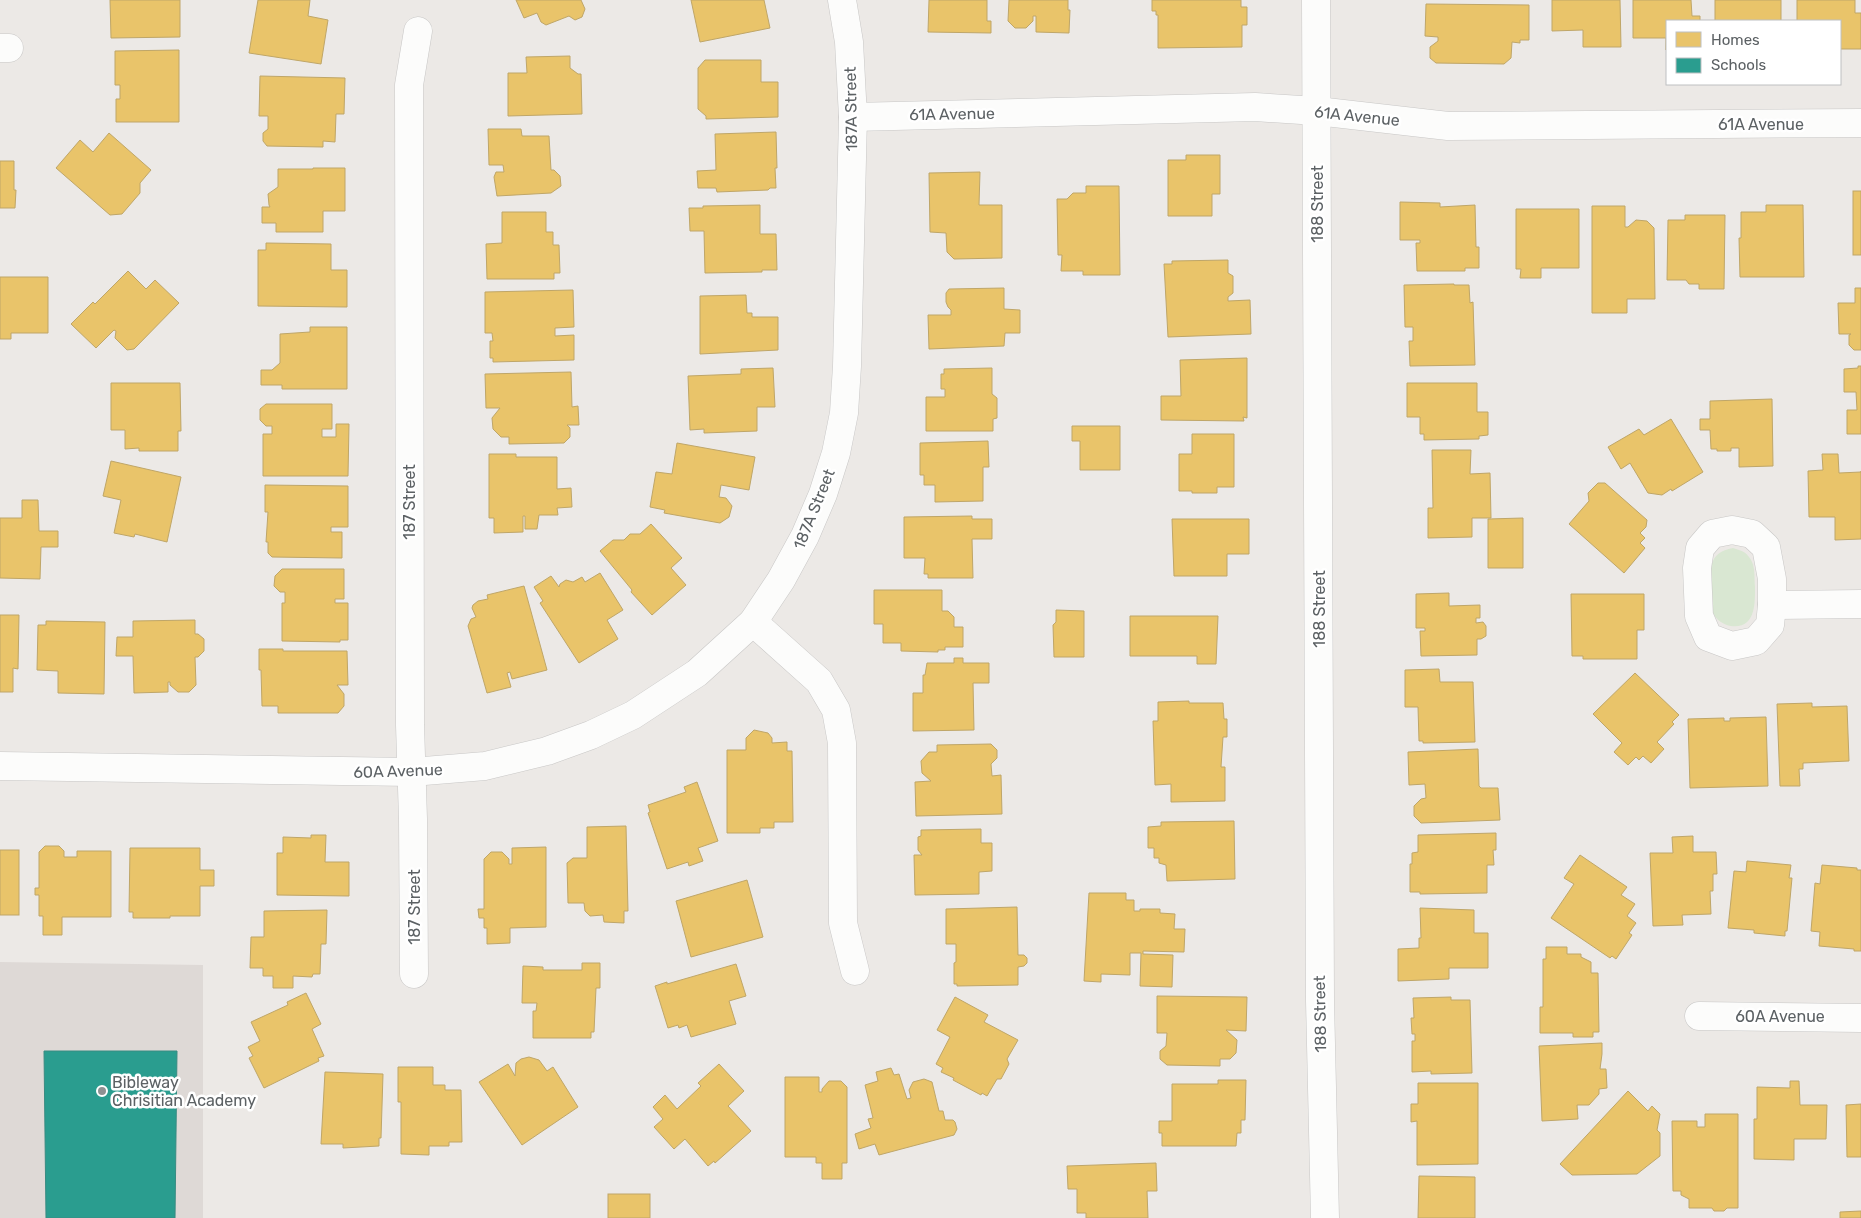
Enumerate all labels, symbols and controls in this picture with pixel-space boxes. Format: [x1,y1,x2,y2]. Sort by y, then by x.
legend [1666,20,1841,85]
text: Homes [1711,31,1760,49]
text: Schools [1711,56,1767,74]
street label: 187A Street [841,66,861,152]
street label: 61A Avenue [1313,102,1401,130]
street label: 61A Avenue [909,104,995,124]
street label: 61A Avenue [1718,115,1804,134]
street label: 188 Street [1308,165,1327,243]
street label: 187 Street [400,464,419,540]
street label: 187A Street [789,466,839,552]
street label: 188 Street [1310,570,1329,648]
street label: 60A Avenue [353,760,443,782]
street label: 187 Street [405,869,424,945]
street label: 188 Street [1310,975,1330,1053]
street label: 60A Avenue [1735,1007,1825,1026]
place label: Bibleway Chrisitian Academy [112,1073,256,1110]
marker: Bibleway Chrisitian Academy [96,1085,108,1097]

